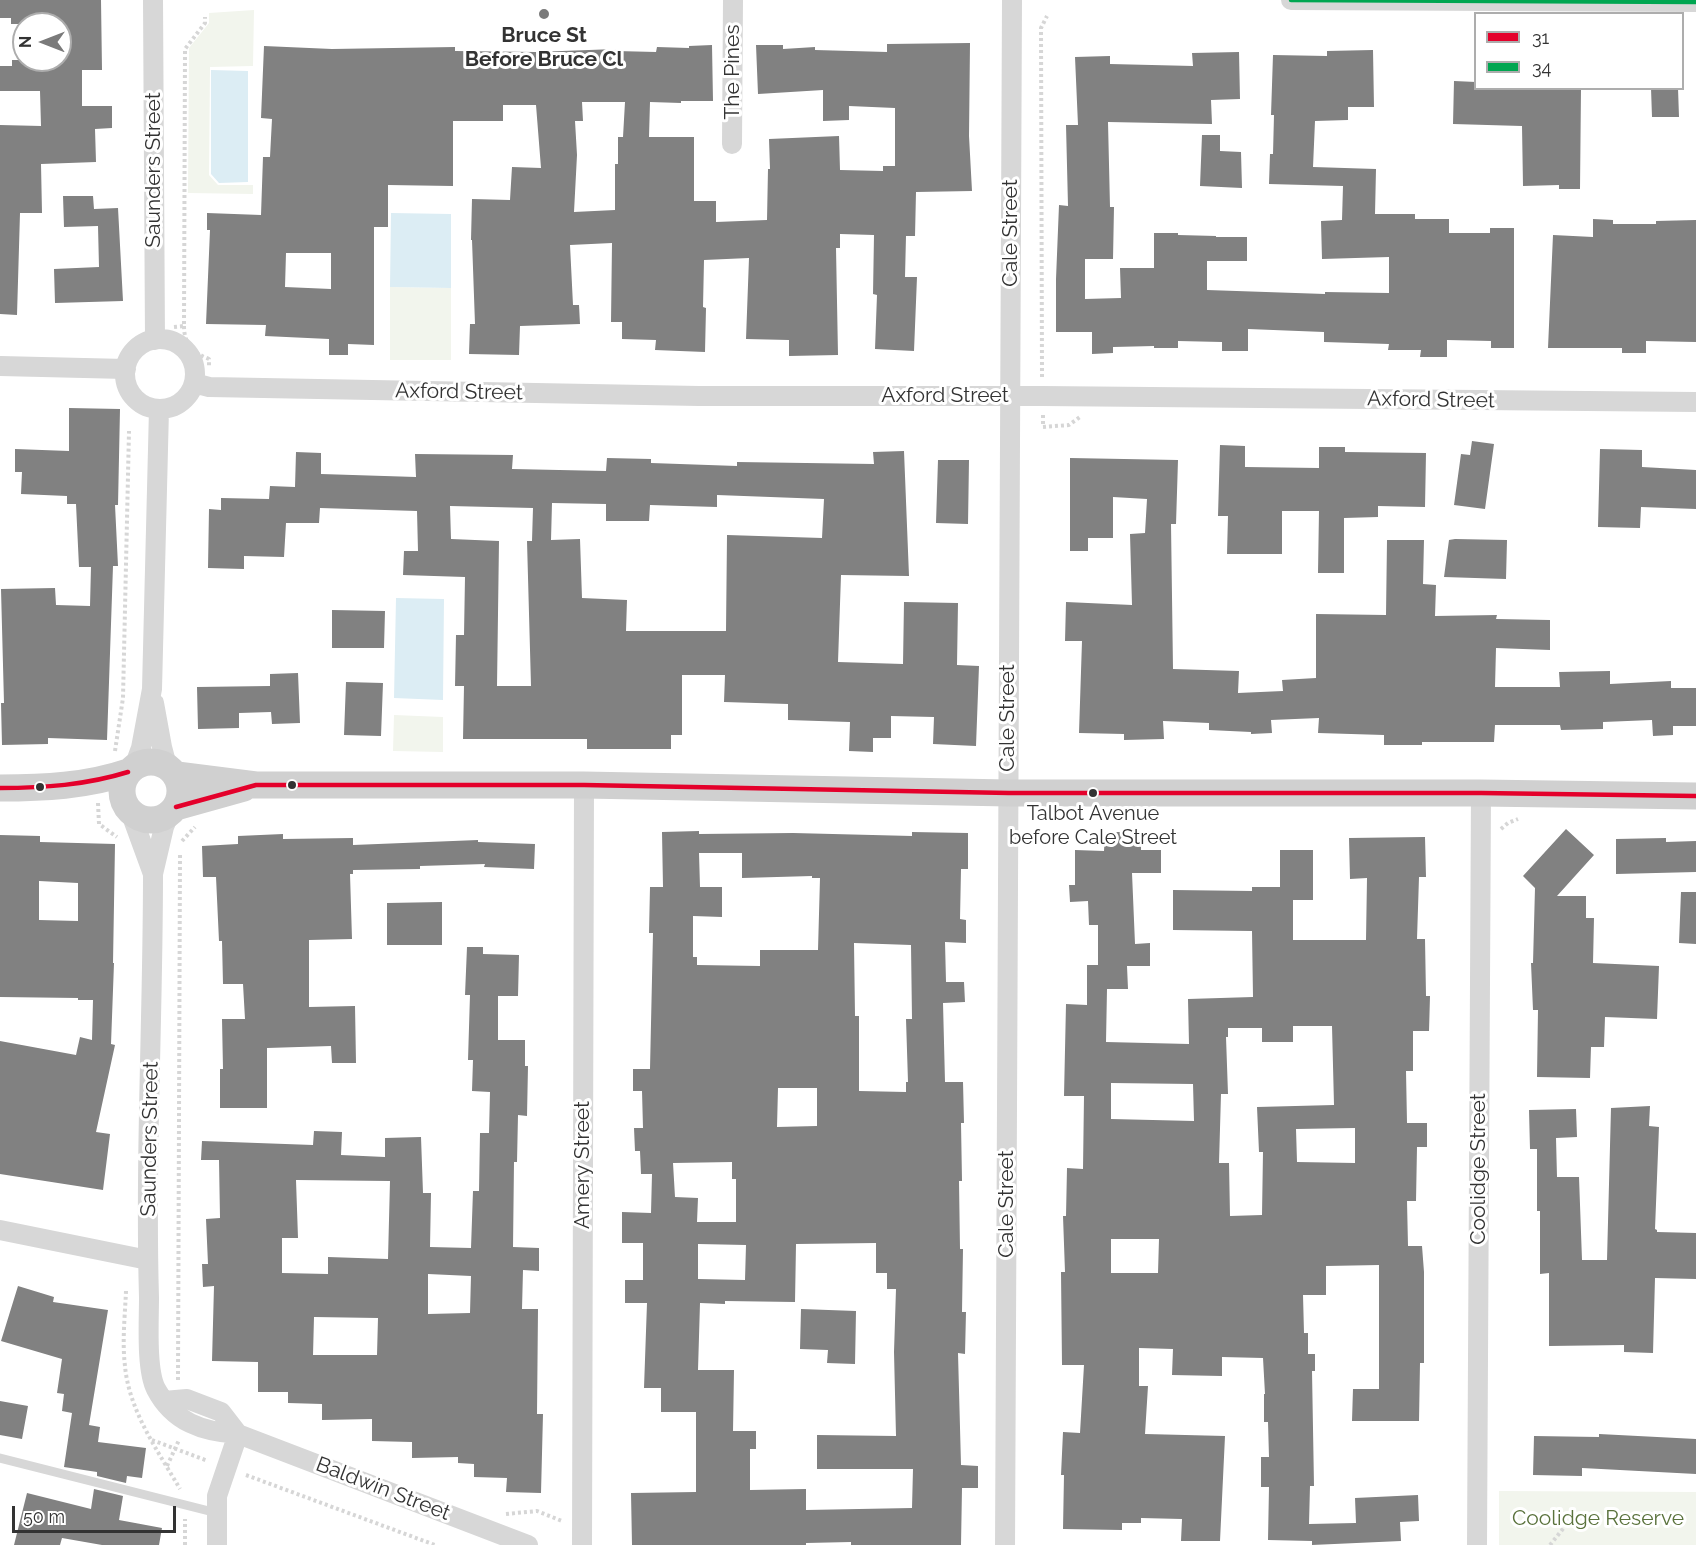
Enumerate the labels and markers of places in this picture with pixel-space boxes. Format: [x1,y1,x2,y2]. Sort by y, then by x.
marker: Bruce St Before Bruce Cl [537,7,551,21]
place label: Bruce St Before Bruce Cl [465,23,623,73]
unlabelled marker [286,779,298,791]
unlabelled marker [34,781,46,793]
marker: Talbot Avenue before Cale Street [1087,787,1099,799]
place label: Talbot Avenue before Cale Street [1009,802,1177,849]

